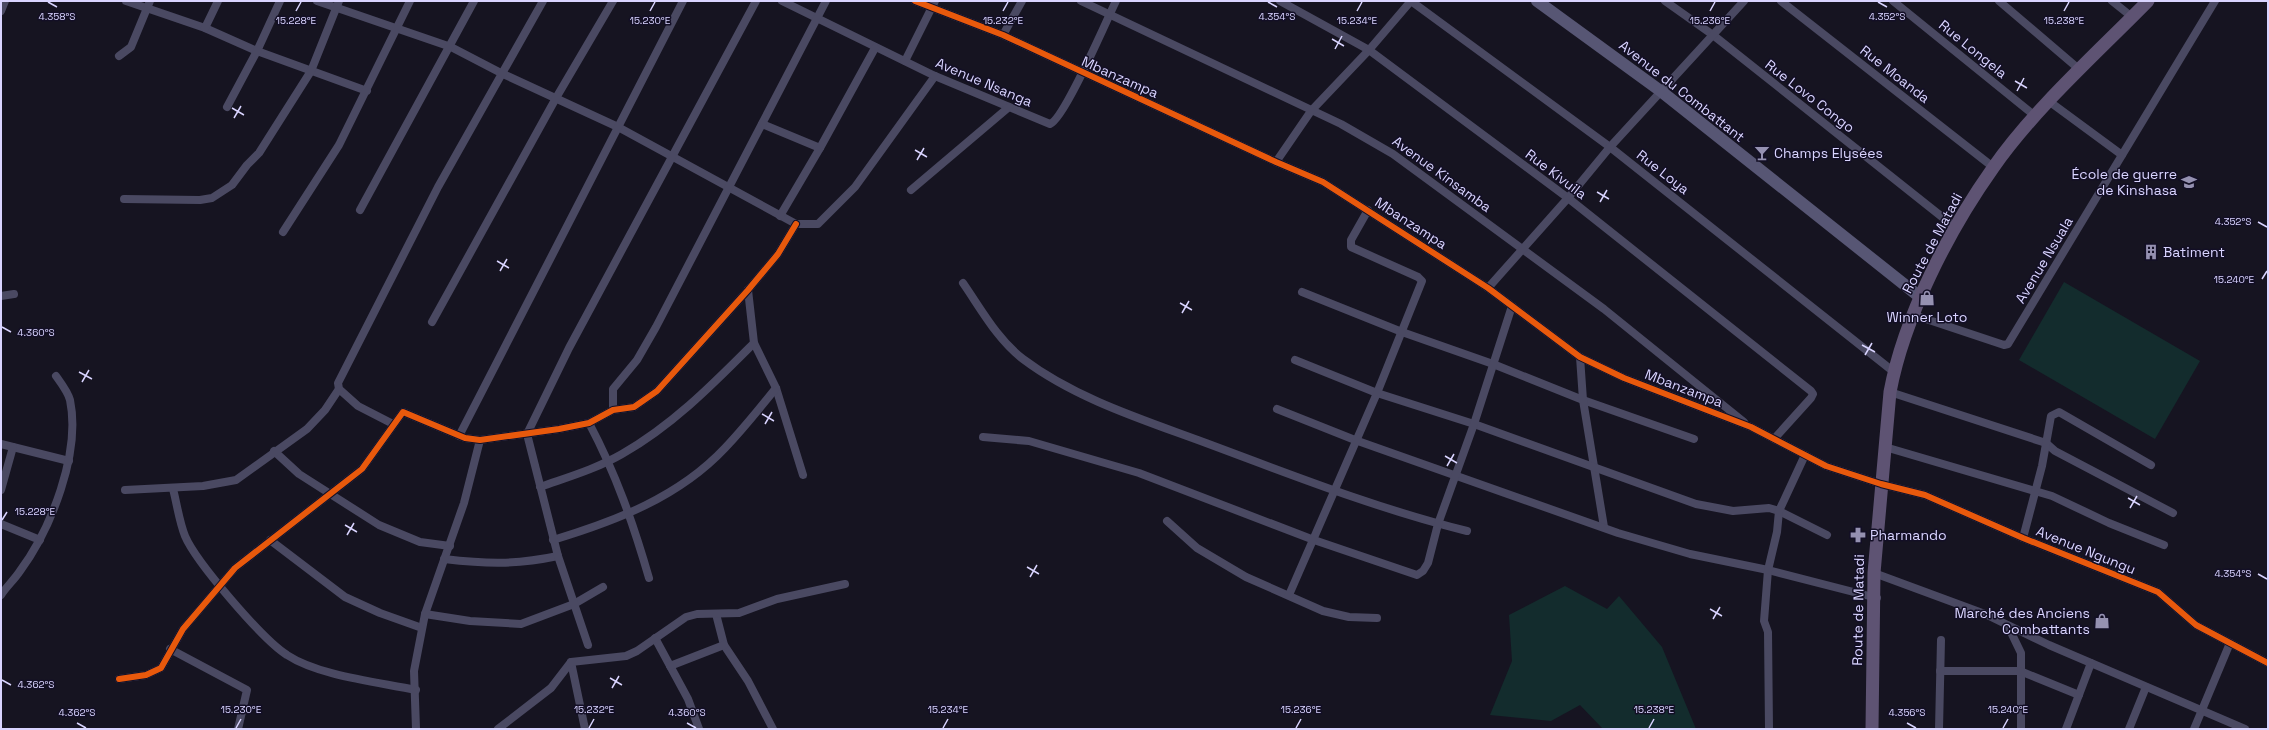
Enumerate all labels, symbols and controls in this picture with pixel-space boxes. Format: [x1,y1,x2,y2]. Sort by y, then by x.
text: 4.358°S [39,10,75,23]
text: 4.354°S [1259,10,1296,23]
text: 4.352°S [1869,10,1905,23]
text: 15.228°E [276,14,317,27]
text: 15.230°E [630,14,671,27]
text: 15.232°E [983,14,1023,27]
text: 15.234°E [1337,14,1378,27]
text: 15.236°E [1690,14,1731,27]
text: 15.238°E [2044,14,2085,27]
street label: Rue Longela [1935,16,2011,82]
street label: Avenue du Combattant [1615,36,1749,146]
street label: Rue Moanda [1856,41,1934,107]
street label: Mbanzampa [1079,52,1161,102]
street label: Avenue Nsanga [933,54,1035,110]
street label: Rue Lovo Congo [1762,55,1858,137]
street label: Avenue Kinsamba [1389,132,1495,216]
bar icon: Champs Elysées [1753,144,1771,162]
place label: Champs Elysées [1774,144,1883,162]
street label: Rue Kivuila [1522,145,1590,203]
street label: Rue Loya [1633,146,1693,198]
place label: École de guerre de Kinshasa [2071,165,2177,199]
school or university icon: École de guerre de Kinshasa [2180,173,2198,191]
street label: Route de Matadi [1898,190,1966,296]
street label: Mbanzampa [1372,193,1450,253]
street label: Avenue Nsuala [2011,213,2077,307]
text: 4.352°S [2215,215,2251,228]
building icon: Batiment [2142,243,2160,261]
place label: Batiment [2163,243,2225,261]
text: 15.240°E [2214,273,2255,286]
shop icon: Winner Loto [1918,289,1936,307]
place label: Winner Loto [1887,308,1967,326]
text: 4.360°S [17,326,55,339]
street label: Mbanzampa [1642,365,1726,411]
text: 15.228°E [15,505,56,518]
street label: Avenue Ngungu [2033,522,2139,578]
pharmacy icon: Pharmando [1849,526,1867,544]
place label: Pharmando [1870,526,1947,544]
street label: Route de Matadi [1848,554,1868,666]
text: 4.354°S [2215,567,2252,580]
place label: Marché des Anciens Combattants [1954,604,2090,638]
shop icon: Marché des Anciens Combattants [2093,612,2111,630]
text: 4.362°S [18,678,54,691]
text: 15.230°E [221,703,262,716]
text: 15.232°E [574,703,614,716]
text: 15.234°E [928,703,969,716]
text: 15.236°E [1281,703,1322,716]
text: 15.238°E [1634,703,1675,716]
text: 15.240°E [1988,703,2029,716]
text: 4.362°S [59,706,95,719]
text: 4.360°S [668,706,706,719]
text: 4.356°S [1889,706,1925,719]

